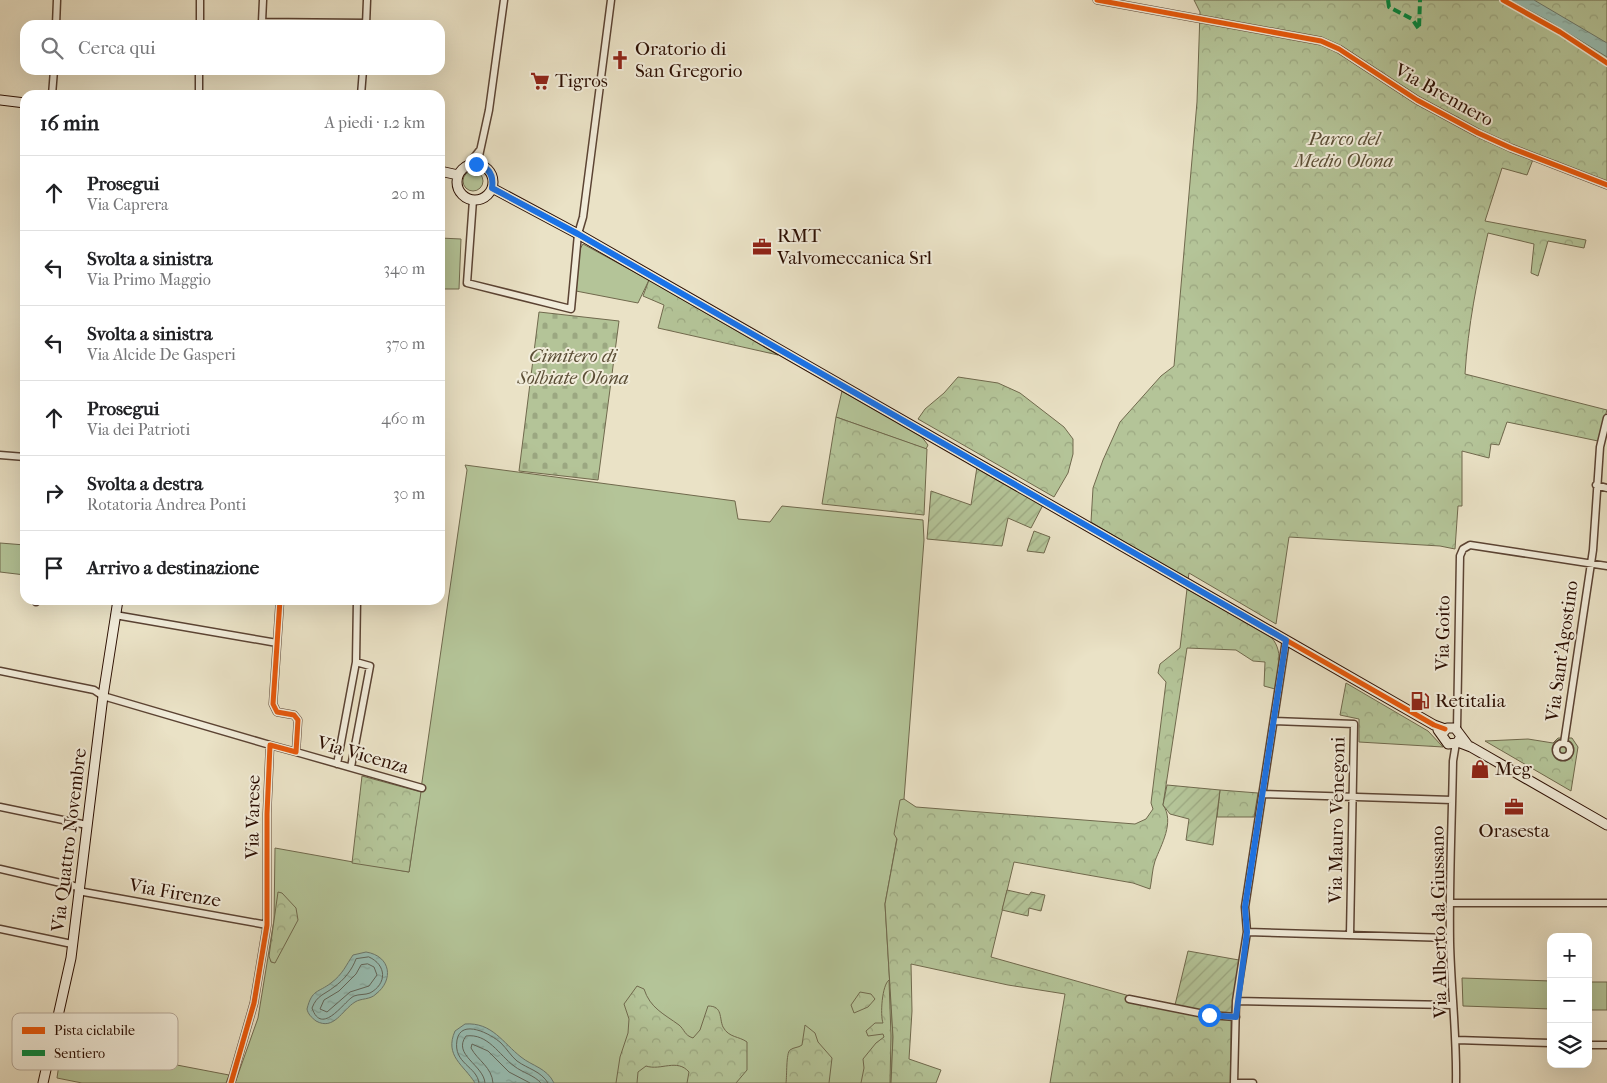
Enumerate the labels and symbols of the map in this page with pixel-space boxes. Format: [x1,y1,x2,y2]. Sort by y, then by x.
place label: Oratorio di San Gregorio [635,38,743,82]
church icon: Oratorio di San Gregorio [609,49,631,71]
street label: Via Brennero [1390,58,1498,131]
supermarket icon: Tigros [529,70,551,92]
place label: Tigros [555,70,608,92]
park label: Parco del Medio Olona [1292,128,1394,172]
route end [465,153,488,176]
place label: RMT Valvomeccanica Srl [776,225,932,269]
office icon: RMT Valvomeccanica Srl [751,236,773,258]
park label: Cimitero di Solbiate Olona [516,345,629,389]
street label: Via Sant'Agostino [1541,579,1583,724]
street label: Via Goito [1431,595,1455,672]
fuel station icon: Retitalia [1409,690,1431,712]
place label: Retitalia [1435,690,1506,712]
street label: Via Vicenza [314,731,412,779]
street label: Via Mauro Venegoni [1325,736,1349,904]
street label: Via Quattro Novembre [47,747,91,934]
shop icon: Meg [1469,758,1491,780]
place label: Meg [1495,758,1533,780]
street label: Via Varese [241,775,265,860]
office icon: Orasesta [1503,796,1525,818]
place label: Orasesta [1479,820,1550,842]
street label: Via Alberto da Giussano [1426,825,1452,1019]
street label: Via Firenze [126,874,223,912]
route start [1198,1004,1221,1027]
legend [12,1013,178,1070]
text: Pista ciclabile [54,1022,135,1039]
text: Sentiero [54,1045,105,1062]

